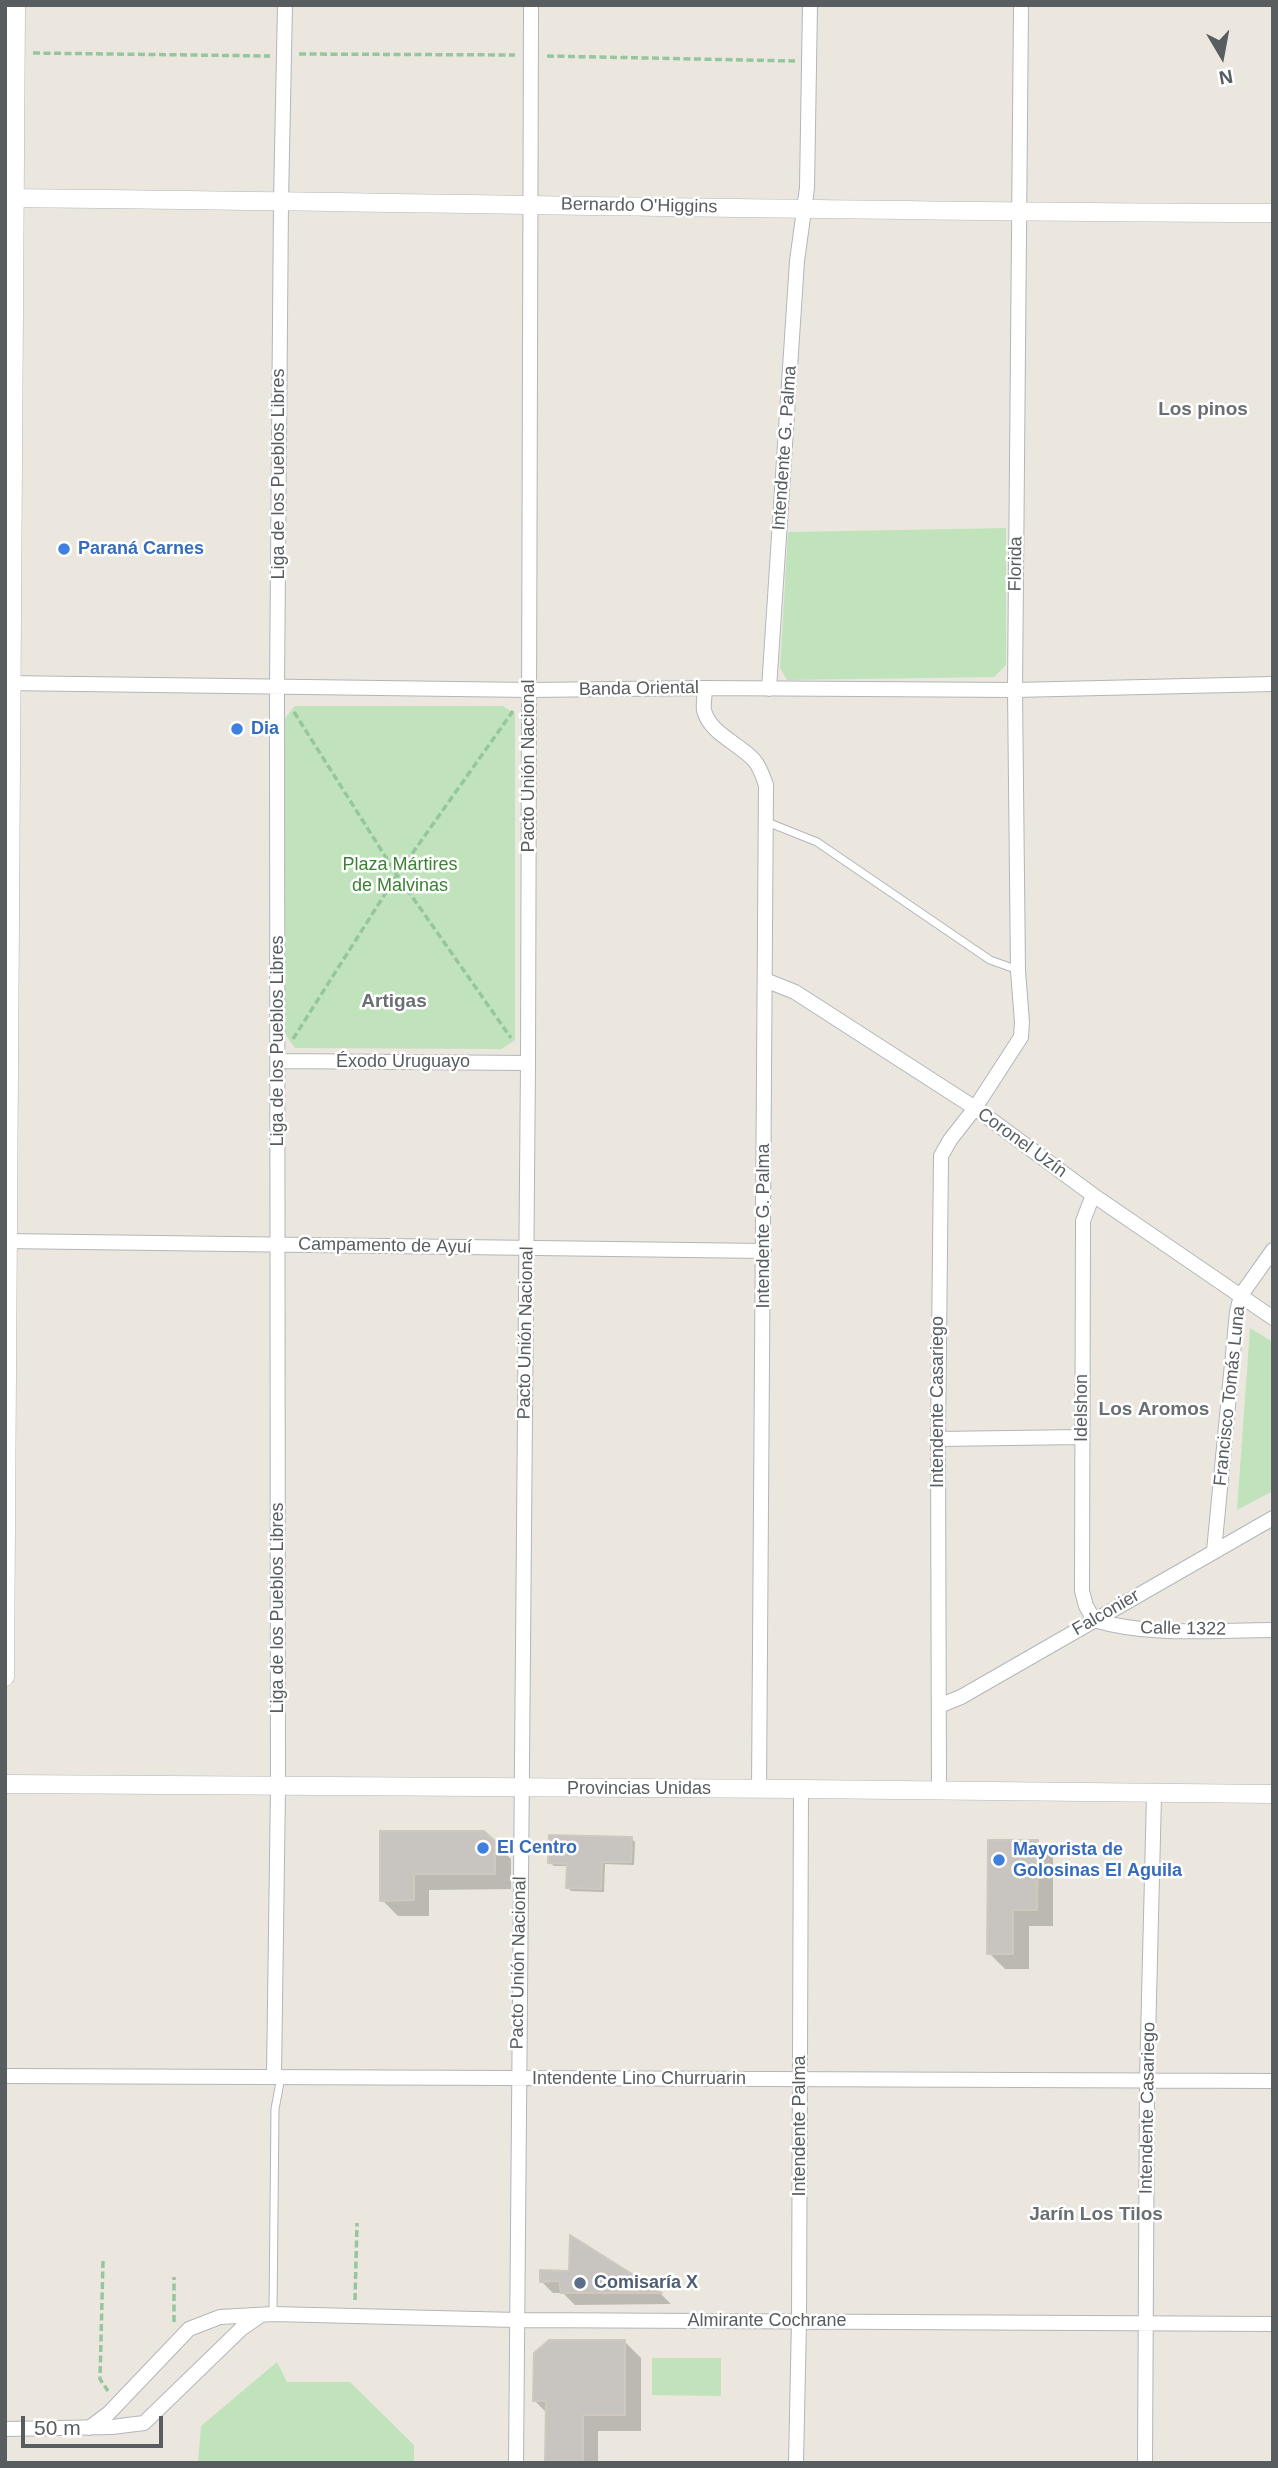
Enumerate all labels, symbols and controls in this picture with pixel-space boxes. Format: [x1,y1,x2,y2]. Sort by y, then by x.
north arrow [1187,21,1257,91]
text: N [1217,66,1234,89]
street label: Bernardo O'Higgins [561,194,717,218]
street label: Intendente G. Palma [768,365,802,531]
street label: Liga de los Pueblos Libres [268,368,290,580]
district label: Los pinos [1158,399,1248,421]
street label: Florida [1005,536,1027,592]
place label: Paraná Carnes [78,538,204,560]
marker: Paraná Carnes [56,541,72,557]
street label: Banda Oriental [579,677,699,701]
street label: Pacto Unión Nacional [518,679,540,853]
place label: Dia [251,718,279,740]
marker: Dia [229,721,245,737]
park label: Plaza Mártires de Malvinas [342,854,458,896]
street label: Liga de los Pueblos Libres [267,935,289,1147]
district label: Artigas [361,991,427,1013]
street label: Éxodo Uruguayo [336,1051,470,1073]
street label: Coronel Uzín [973,1103,1071,1183]
street label: Intendente G. Palma [753,1143,775,1309]
street label: Campamento de Ayuí [298,1234,472,1258]
street label: Pacto Unión Nacional [514,1246,538,1420]
street label: Francisco Tomás Luna [1210,1305,1250,1487]
street label: Intendente Casariego [927,1316,949,1488]
street label: Idelshon [1071,1374,1093,1442]
district label: Los Aromos [1099,1399,1209,1421]
street label: Liga de los Pueblos Libres [267,1502,289,1714]
street label: Falconier [1069,1585,1143,1641]
street label: Calle 1322 [1140,1617,1226,1641]
street label: Provincias Unidas [567,1778,711,1800]
place label: El Centro [497,1837,577,1859]
place label: Mayorista de Golosinas El Aguila [1013,1839,1182,1882]
marker: El Centro [475,1840,491,1856]
marker: Mayorista de Golosinas El Aguila [991,1852,1007,1868]
street label: Pacto Unión Nacional [507,1876,531,2050]
street label: Intendente Casariego [1136,2022,1160,2194]
street label: Intendente Palma [789,2055,811,2197]
street label: Intendente Lino Churruarin [532,2068,746,2090]
district label: Jarín Los Tilos [1029,2204,1163,2226]
place label: Comisaría X [594,2272,698,2294]
marker: Comisaría X [572,2275,588,2291]
street label: Almirante Cochrane [687,2310,847,2332]
scale bar [24,2402,166,2446]
text: 50 m [34,2416,81,2439]

